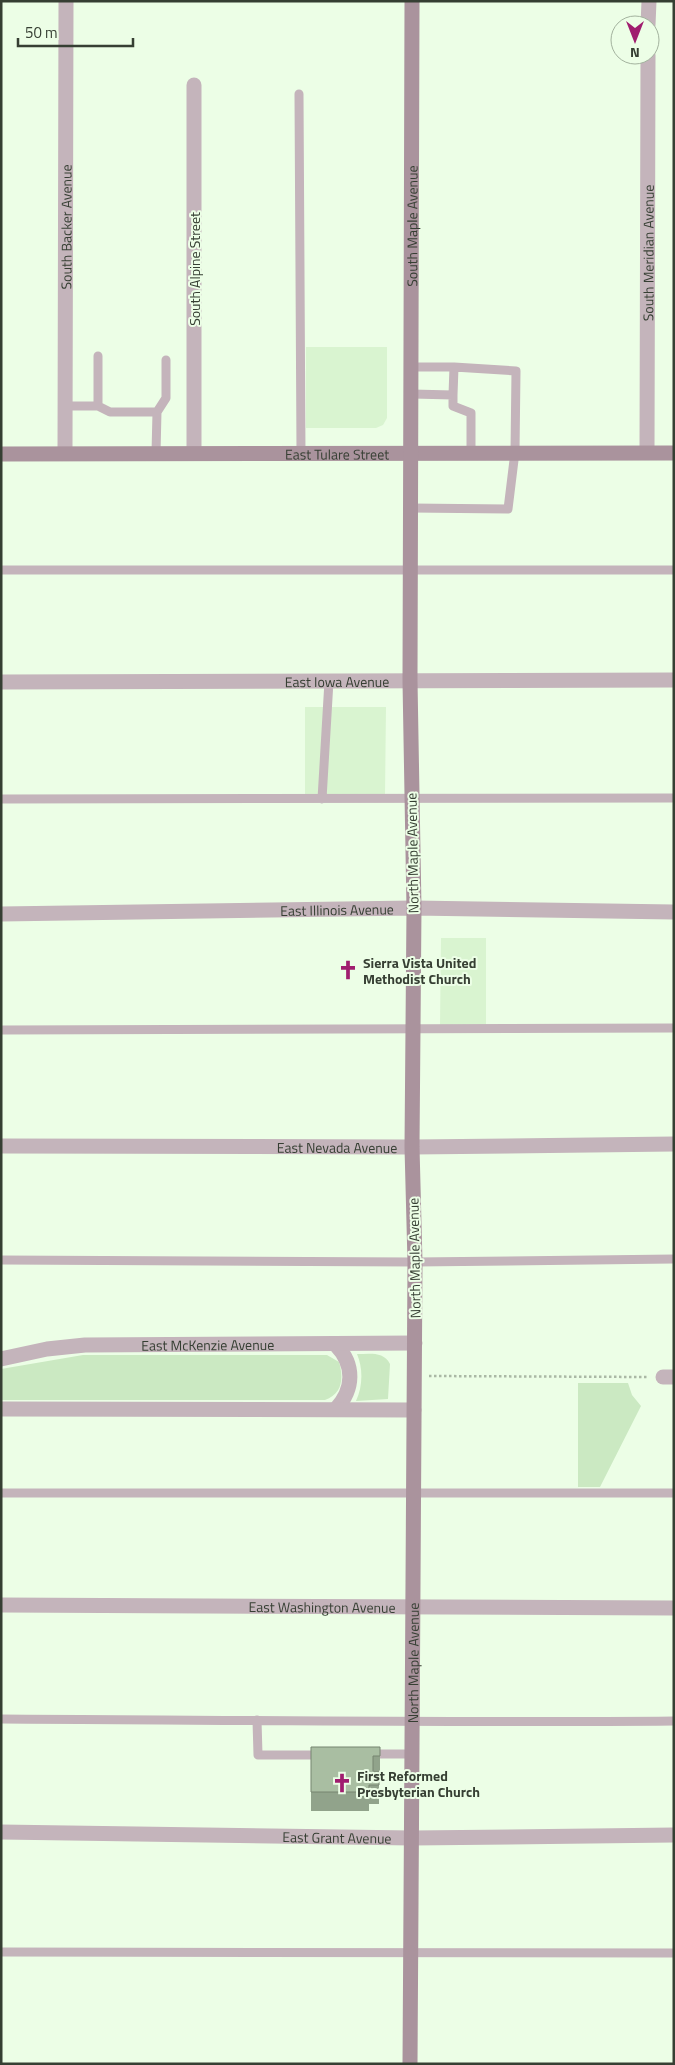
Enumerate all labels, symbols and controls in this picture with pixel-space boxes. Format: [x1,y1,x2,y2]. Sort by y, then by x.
scale bar [18,15,132,47]
north arrow [610,15,660,65]
text: 50 m [25,21,58,44]
text: N [630,43,640,64]
street label: South Backer Avenue [55,164,76,290]
street label: South Maple Avenue [401,165,422,287]
street label: South Meridian Avenue [637,185,658,321]
street label: South Alpine Street [184,212,205,326]
street label: East Tulare Street [285,443,389,464]
street label: East Iowa Avenue [285,670,389,692]
street label: North Maple Avenue [400,793,424,913]
street label: East Illinois Avenue [280,898,394,920]
place label: Sierra Vista United Methodist Church [363,952,476,989]
church icon: Sierra Vista United Methodist Church [337,959,359,981]
street label: East Nevada Avenue [277,1136,397,1157]
street label: North Maple Avenue [402,1198,426,1318]
street label: East McKenzie Avenue [141,1333,274,1355]
street label: East Washington Avenue [248,1596,396,1617]
street label: North Maple Avenue [402,1603,423,1723]
place label: First Reformed Presbyterian Church [357,1765,480,1802]
church icon: First Reformed Presbyterian Church [331,1772,353,1794]
street label: East Grant Avenue [282,1826,392,1848]

